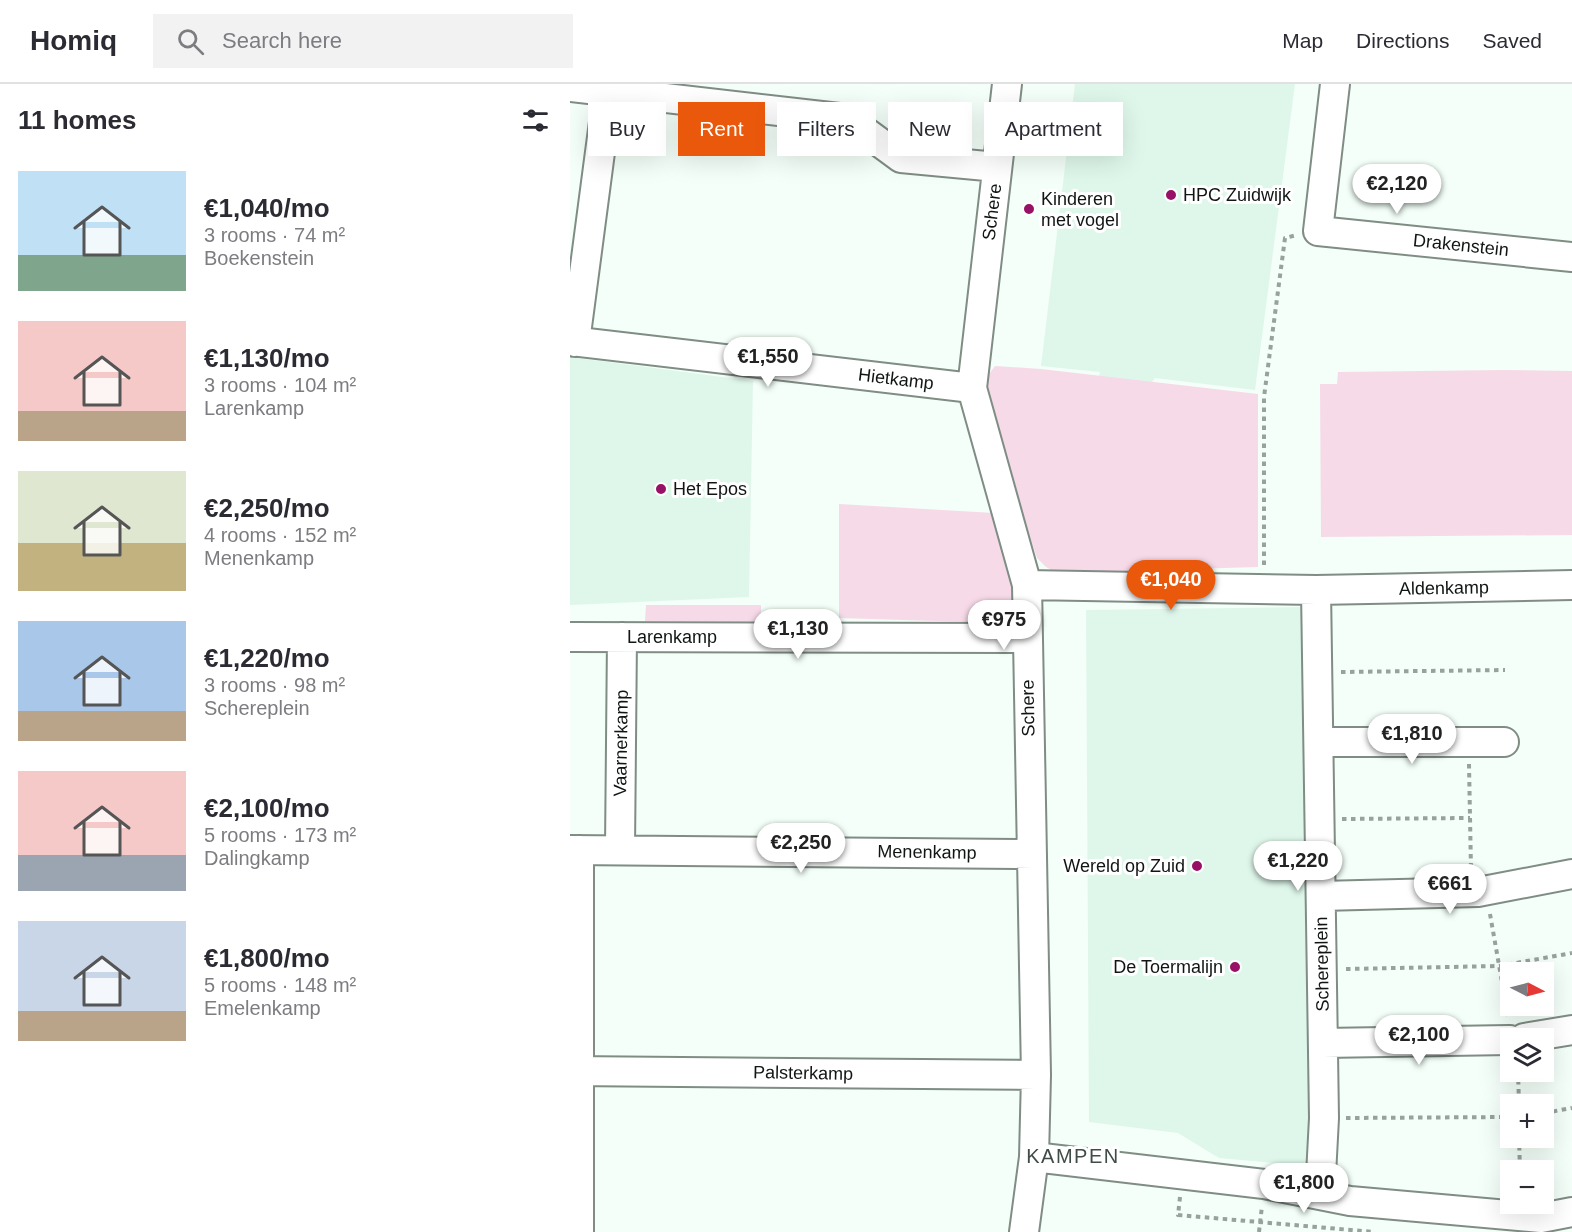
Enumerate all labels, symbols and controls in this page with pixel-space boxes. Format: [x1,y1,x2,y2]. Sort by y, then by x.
search box [153,14,573,68]
text: Homiq [30,25,117,56]
icon: search [174,25,207,58]
text: Search here [222,28,342,53]
text: Map [1282,29,1323,52]
text: Directions [1356,29,1449,52]
text: Saved [1482,29,1542,52]
chip: Buy [588,102,666,156]
chip: Rent [678,102,765,156]
chip: Filters [777,102,876,156]
chip: New [888,102,972,156]
chip: Apartment [984,102,1123,156]
icon: filters [519,104,552,137]
text: 11 homes [18,105,137,135]
pin: €2,120 [1348,164,1446,215]
text: €2,120 [1366,172,1428,194]
street label: Schere [979,182,1005,242]
place label: HPC Zuidwijk [1183,185,1292,205]
marker: HPC Zuidwijk [1164,188,1178,202]
place label: Kinderen met vogel [1041,189,1119,230]
text: €1,040/mo [204,193,330,223]
icon: home [66,195,138,267]
marker: Kinderen met vogel [1022,202,1036,216]
text: 3 rooms · 74 m² [204,224,345,246]
street label: Drakenstein [1412,230,1510,260]
text: Boekenstein [204,247,314,269]
pin: €1,550 [719,337,817,388]
text: €1,130/mo [204,343,330,373]
icon: home [66,345,138,417]
text: €1,550 [737,345,799,367]
street label: Hietkamp [857,364,935,394]
text: 3 rooms · 104 m² [204,374,356,396]
text: Larenkamp [204,397,304,419]
place label: Het Epos [673,479,747,499]
marker: Het Epos [654,482,668,496]
text: €2,250/mo [204,493,330,523]
icon: home [66,495,138,567]
text: 4 rooms · 152 m² [204,524,356,546]
text: Menenkamp [204,547,314,569]
pin: €1,040 [1122,560,1220,611]
text: €1,040 [1140,568,1202,590]
street label: Aldenkamp [1399,577,1489,599]
pin: €975 [968,600,1040,651]
text: €975 [982,608,1026,630]
pin: €1,130 [749,609,847,660]
text: €1,130 [767,617,829,639]
street label: Larenkamp [627,627,717,647]
text: €1,220/mo [204,643,330,673]
icon: home [66,645,138,717]
text: 3 rooms · 98 m² [204,674,345,696]
street label: Schere [1018,679,1038,737]
street label: Vaarnerkamp [610,689,632,797]
text: Schereplein [204,697,310,719]
pin: €1,810 [1363,714,1461,765]
text: €1,810 [1381,722,1443,744]
text: €2,100/mo [204,793,330,823]
icon: home [66,795,138,867]
pin: €2,250 [752,823,850,874]
text: 5 rooms · 173 m² [204,824,356,846]
text: €2,250 [770,831,832,853]
street label: Menenkamp [877,841,977,863]
pin: €1,220 [1249,841,1347,892]
text: Dalingkamp [204,847,310,869]
text: €1,220 [1267,849,1329,871]
place label: Wereld op Zuid [1063,856,1185,876]
marker: Wereld op Zuid [1190,859,1204,873]
pin: €661 [1414,864,1486,915]
text: €661 [1428,872,1472,894]
street label: Schereplein [1311,916,1333,1012]
text: €1,800/mo [204,943,330,973]
icon: home [66,945,138,1017]
place label: De Toermalijn [1113,957,1223,977]
marker: De Toermalijn [1228,960,1242,974]
north arrow [1500,962,1554,1016]
map controls [1500,962,1554,1214]
text: 5 rooms · 148 m² [204,974,356,996]
text: Emelenkamp [204,997,321,1019]
pin: €2,100 [1370,1015,1468,1066]
text: €2,100 [1388,1023,1450,1045]
button: layers [1500,1028,1554,1082]
street label: Palsterkamp [753,1062,853,1084]
button: + [1500,1094,1554,1148]
district label: KAMPEN [1026,1145,1120,1167]
button: − [1500,1160,1554,1214]
pin: €1,800 [1255,1163,1353,1214]
text: €1,800 [1273,1171,1335,1193]

